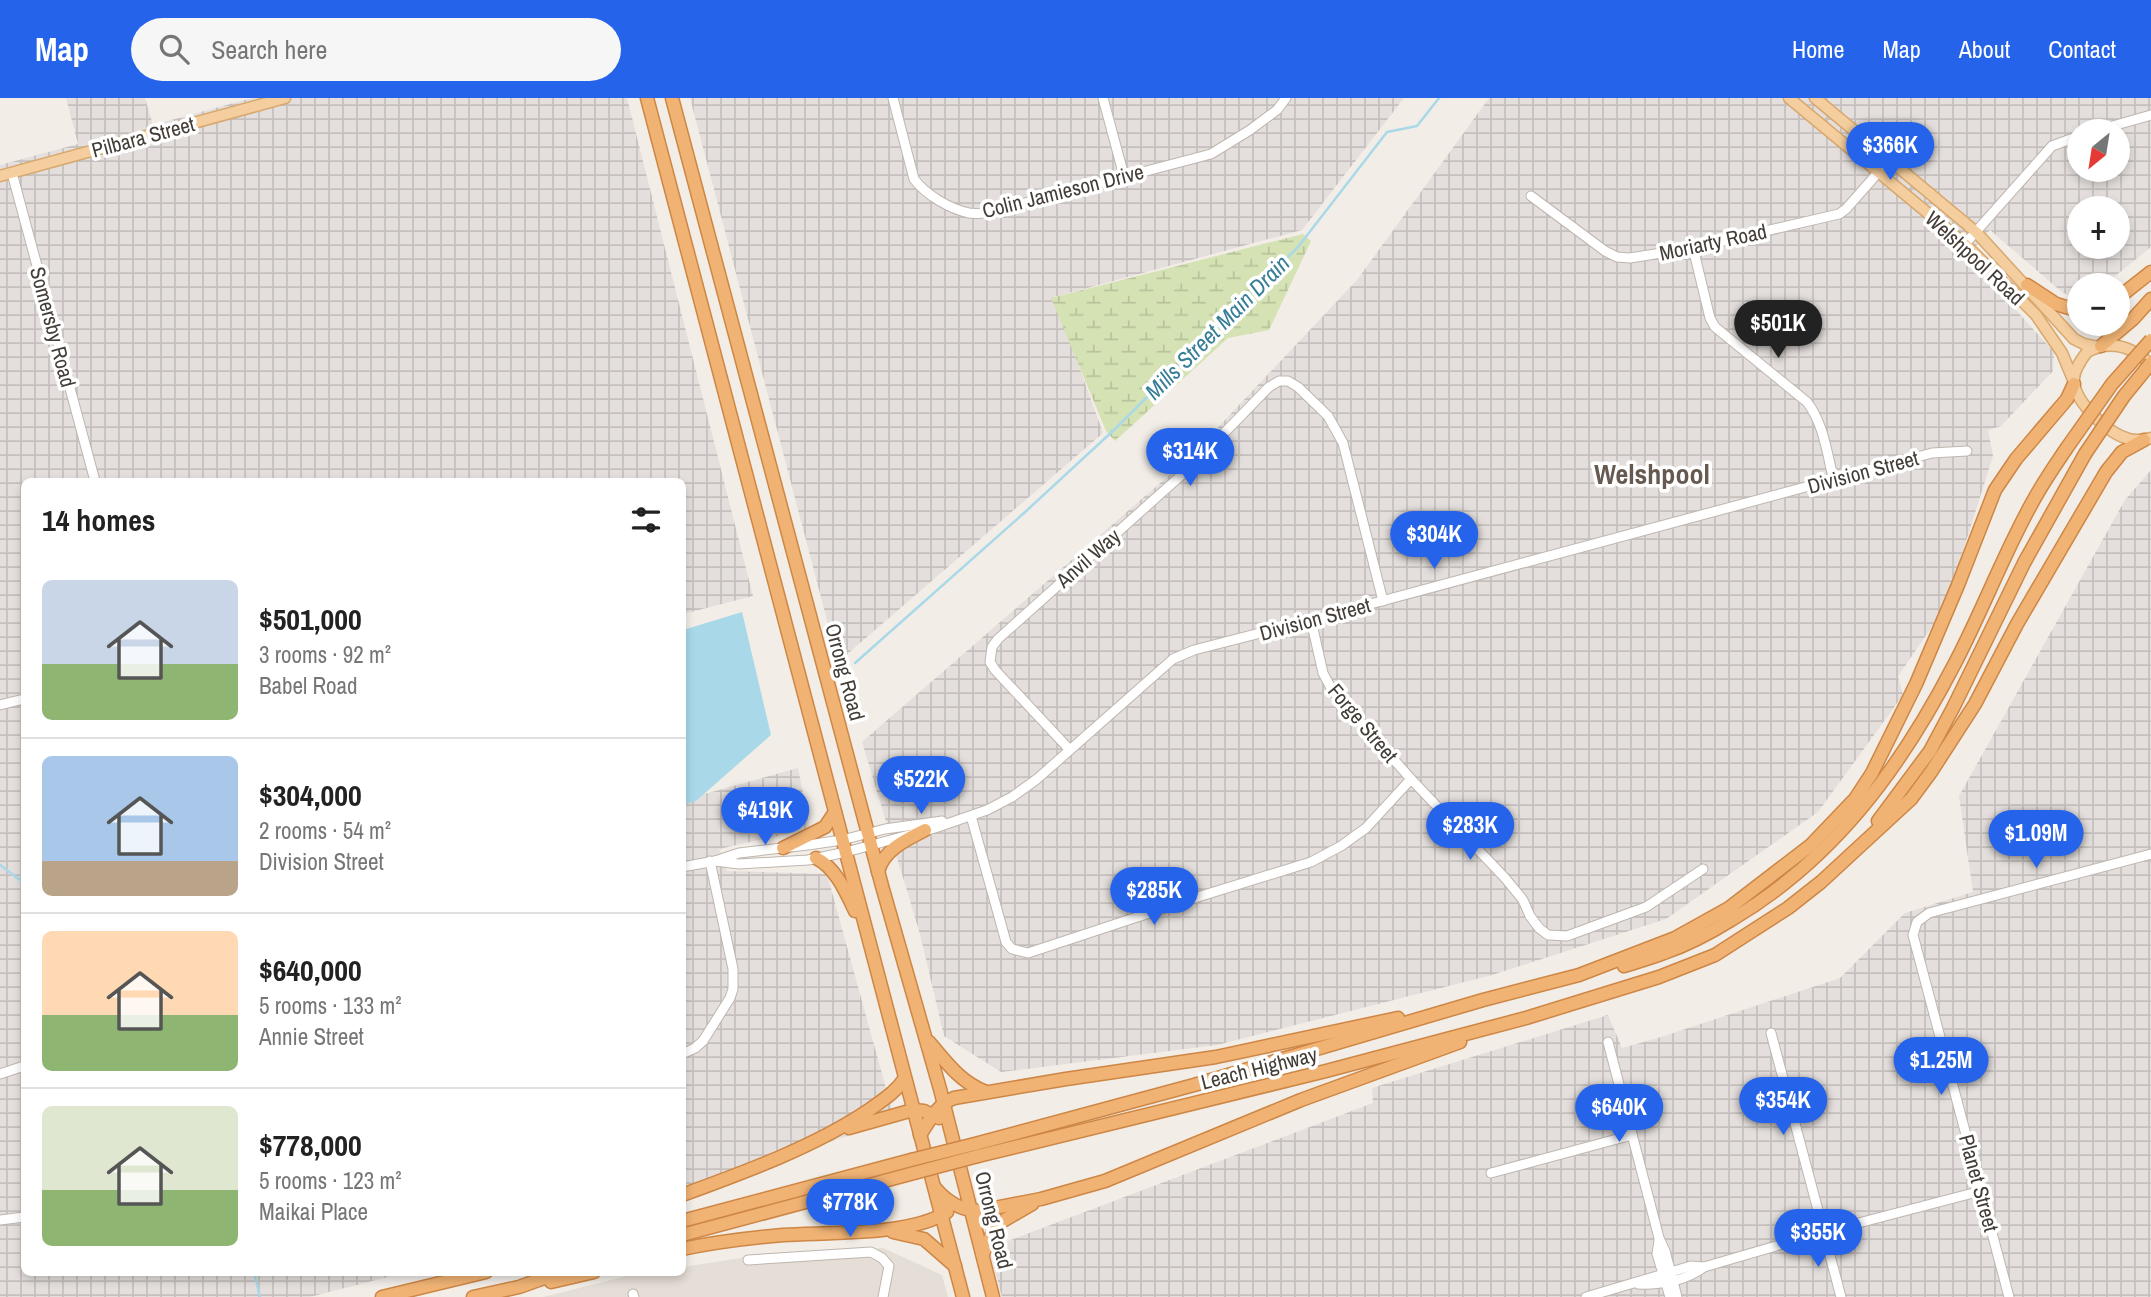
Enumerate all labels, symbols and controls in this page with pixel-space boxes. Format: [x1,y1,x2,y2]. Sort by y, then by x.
search box [131,18,621,81]
text: Map [35,27,89,71]
icon: search [155,30,193,68]
text: Search here [211,32,327,67]
text: Home [1792,33,1844,65]
text: Map [1882,33,1921,65]
text: About [1959,33,2010,65]
text: Contact [2048,33,2116,65]
street label: Pilbara Street [88,109,198,165]
north arrow [2067,119,2130,182]
map controls [2067,119,2130,336]
pin: $366K [1841,122,1939,182]
text: $366K [1862,129,1918,160]
street label: Colin Jamieson Drive [979,157,1147,225]
button: + [2067,196,2130,259]
street label: Welshpool Road [1919,204,2031,312]
street label: Moriarty Road [1657,216,1769,268]
water label: Mills Street Main Drain [1138,248,1296,406]
street label: Somersby Road [23,264,83,390]
button: − [2067,273,2130,336]
pin: $501K [1729,300,1827,360]
text: $501K [1750,307,1806,338]
pin: $314K [1141,428,1239,488]
text: $314K [1162,435,1218,466]
street label: Division Street [1804,443,1922,501]
district label: Welshpool [1594,455,1710,493]
text: 14 homes [42,500,156,540]
icon: filters [627,501,665,539]
pin: $304K [1385,512,1483,571]
text: $304K [1406,518,1462,549]
street label: Anvil Way [1049,522,1127,595]
street label: Division Street [1256,590,1374,648]
text: $501,000 [259,599,362,639]
icon: home [98,608,182,692]
street label: Orrong Road [818,620,872,724]
text: 3 rooms · 92 m² [259,639,391,670]
text: Babel Road [259,670,358,701]
street label: Forge Street [1321,677,1405,769]
pin: $522K [872,756,970,816]
text: $522K [893,763,949,794]
text: $304,000 [259,775,362,815]
icon: home [98,784,182,868]
pin: $419K [716,788,814,847]
text: $419K [737,794,793,825]
pin: $283K [1421,802,1519,862]
text: $283K [1442,809,1498,840]
pin: $1.09M [1979,810,2093,870]
text: 2 rooms · 54 m² [259,815,391,846]
text: $1.09M [2005,817,2067,848]
text: Division Street [259,846,384,877]
pin: $285K [1105,868,1203,927]
text: $285K [1126,874,1182,905]
text: $640,000 [259,950,362,990]
icon: home [98,959,182,1043]
text: 5 rooms · 133 m² [259,990,402,1021]
text: Annie Street [259,1021,364,1052]
pin: $1.25M [1884,1038,1998,1097]
street label: Leach Highway [1198,1039,1320,1096]
text: $1.25M [1910,1044,1972,1075]
pin: $354K [1734,1077,1832,1137]
pin: $640K [1570,1084,1668,1144]
text: $354K [1755,1084,1811,1115]
text: $640K [1591,1091,1647,1122]
text: $778,000 [259,1125,362,1165]
street label: Planet Street [1952,1131,2006,1235]
icon: home [98,1134,182,1218]
text: 5 rooms · 123 m² [259,1165,402,1196]
street label: Orrong Road [968,1168,1020,1272]
pin: $778K [801,1180,899,1239]
text: $778K [822,1186,878,1217]
text: Maikai Place [259,1196,368,1227]
pin: $355K [1769,1210,1867,1269]
text: $355K [1790,1216,1846,1247]

